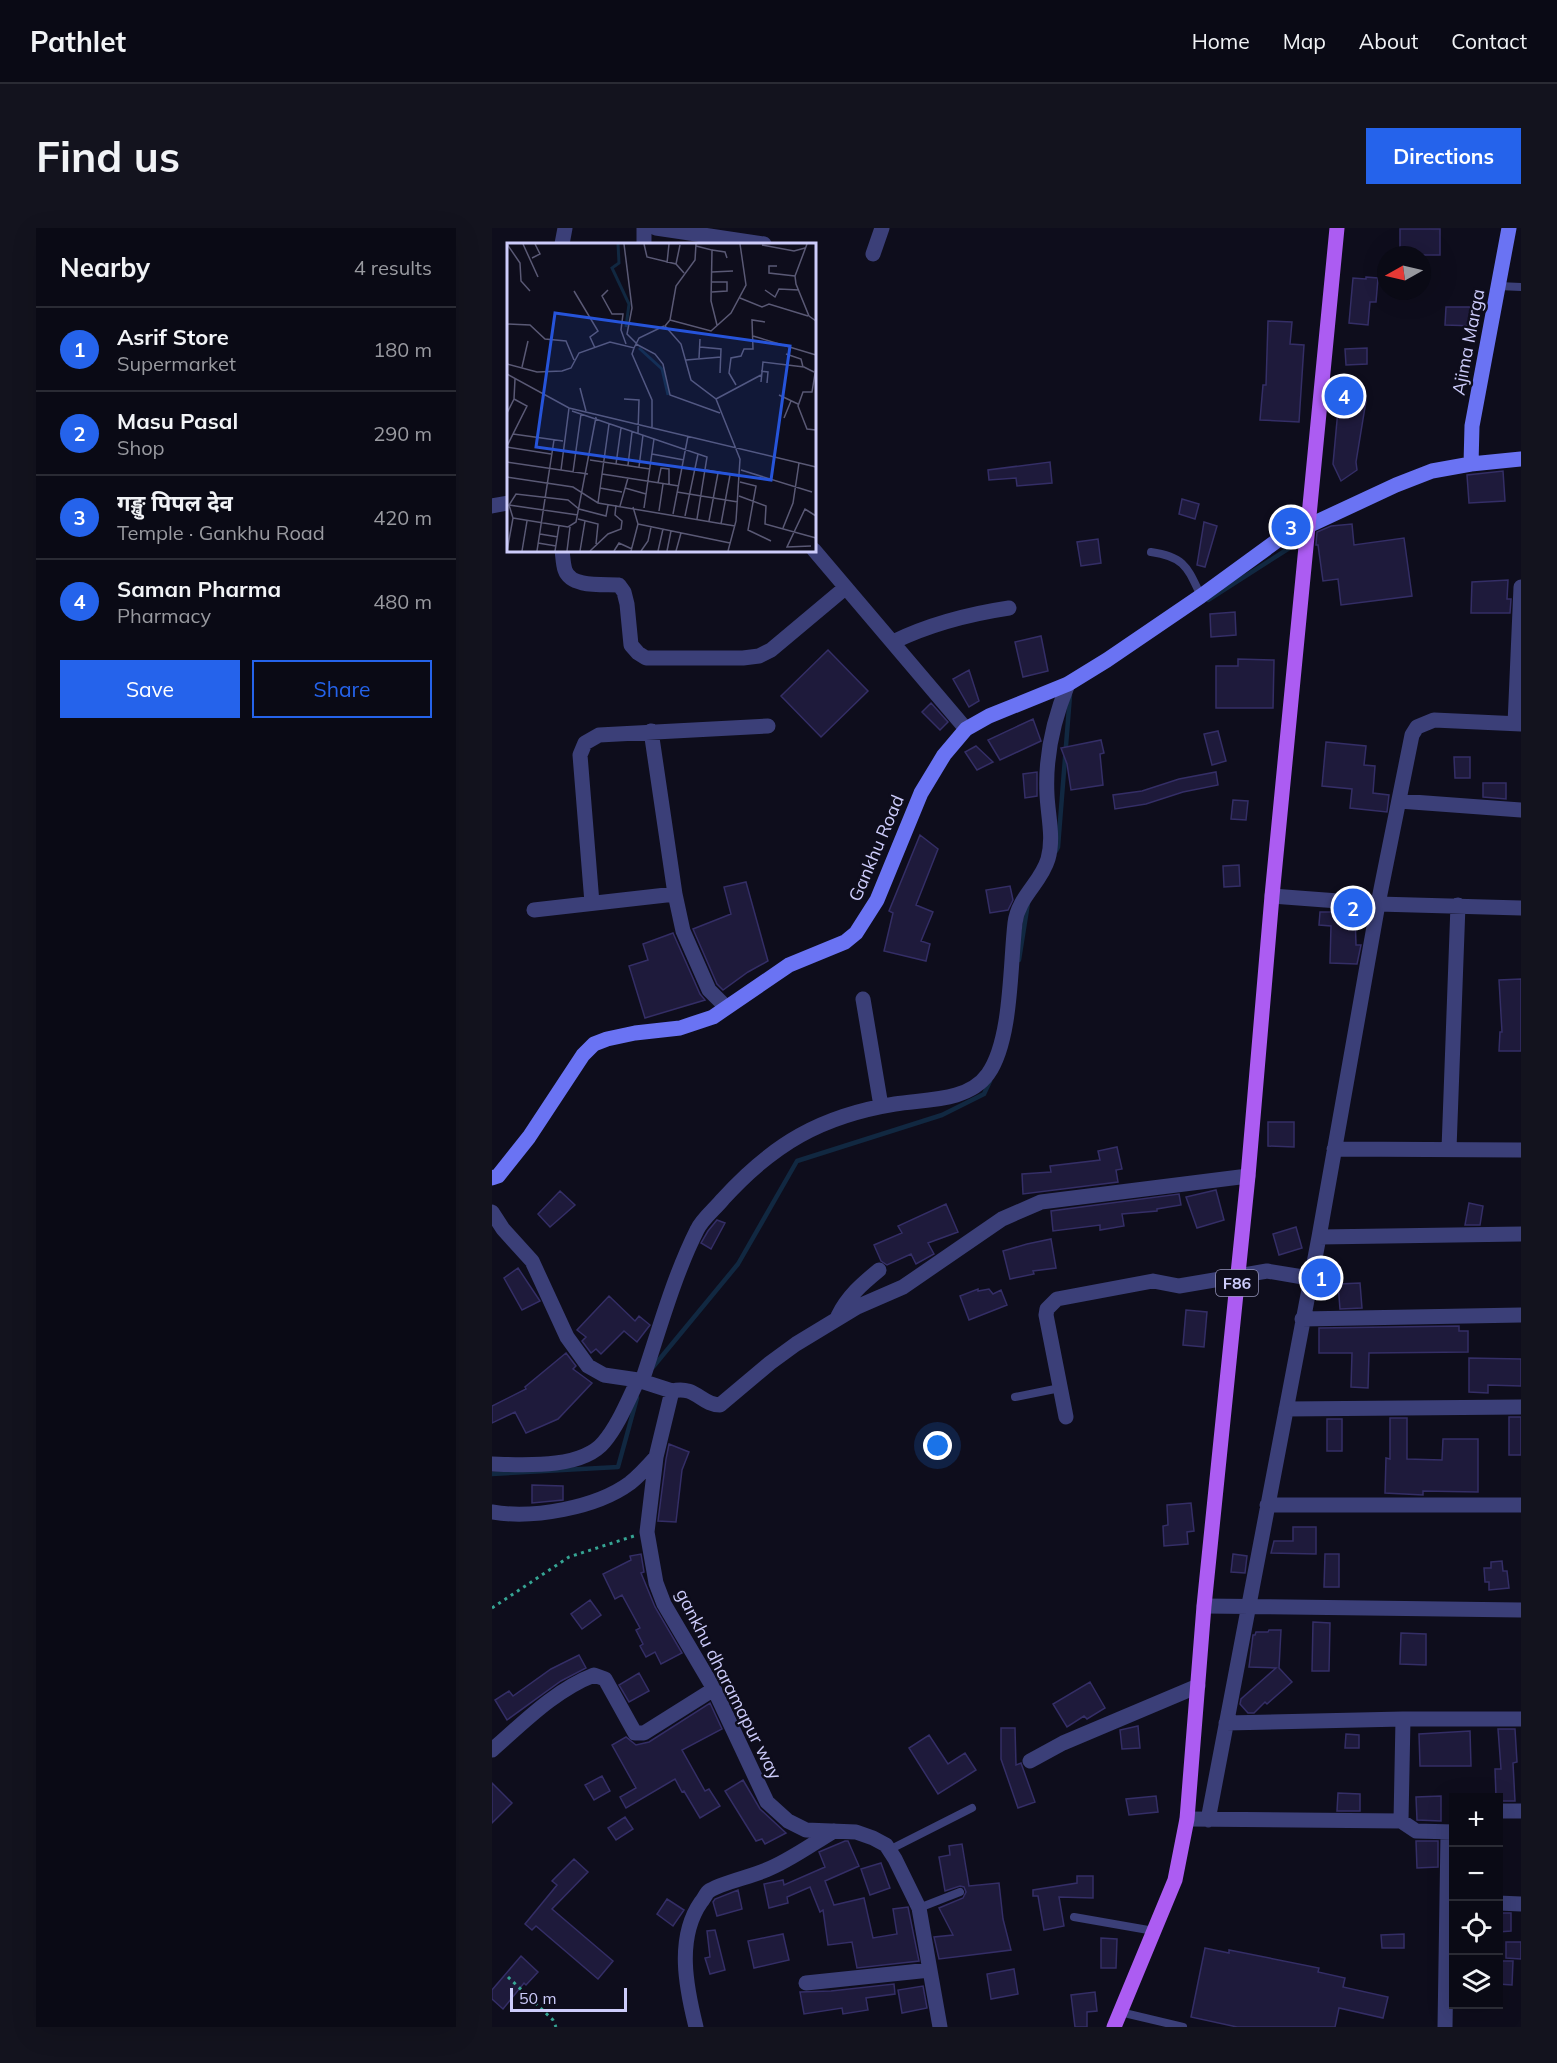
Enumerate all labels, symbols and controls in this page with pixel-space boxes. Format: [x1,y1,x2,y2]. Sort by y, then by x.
text: Pathlet [30,24,126,59]
text: Home [1192,28,1250,54]
text: Map [1283,28,1326,54]
text: About [1359,28,1418,54]
text: Contact [1451,28,1527,54]
button: Directions [1366,128,1521,184]
text: Find us [36,130,180,183]
inset map [507,243,816,552]
north arrow [1377,246,1431,300]
text: Nearby [60,251,150,284]
text: 4 results [354,255,432,280]
street label: Ajima Marga [1446,287,1490,397]
text: Asrif Store [117,323,229,351]
text: 1 [74,337,86,362]
text: 180 m [373,337,432,362]
text: Supermarket [117,351,236,376]
pin: 4 [1324,374,1364,418]
text: Masu Pasal [117,407,238,435]
text: 2 [74,421,86,446]
text: 290 m [373,421,432,446]
text: Shop [117,435,165,460]
text: गङ्खु पिपल देव [117,489,233,517]
pin: 3 [1272,504,1310,550]
text: 3 [74,505,86,530]
text: 420 m [373,505,432,530]
text: Temple · Gankhu Road [117,520,325,545]
text: Saman Pharma [117,575,281,603]
text: 4 [74,589,86,614]
text: 480 m [373,589,432,614]
text: Pharmacy [117,603,211,628]
button: Save [60,660,240,718]
button: Share [252,660,432,718]
street label: Gankhu Road [843,791,909,905]
pin: 2 [1334,886,1372,930]
pin: 1 [1302,1256,1340,1300]
road number: F86 [1216,1270,1258,1296]
your location [923,1431,952,1460]
street label: gankhu dharamapur way [671,1585,787,1784]
map controls [1449,1793,1503,2009]
button: + [1449,1793,1503,1847]
button: − [1449,1847,1503,1901]
button: locate [1449,1901,1503,1955]
button: layers [1449,1955,1503,2009]
scale bar [510,1985,627,2012]
text: 50 m [519,1988,556,2008]

